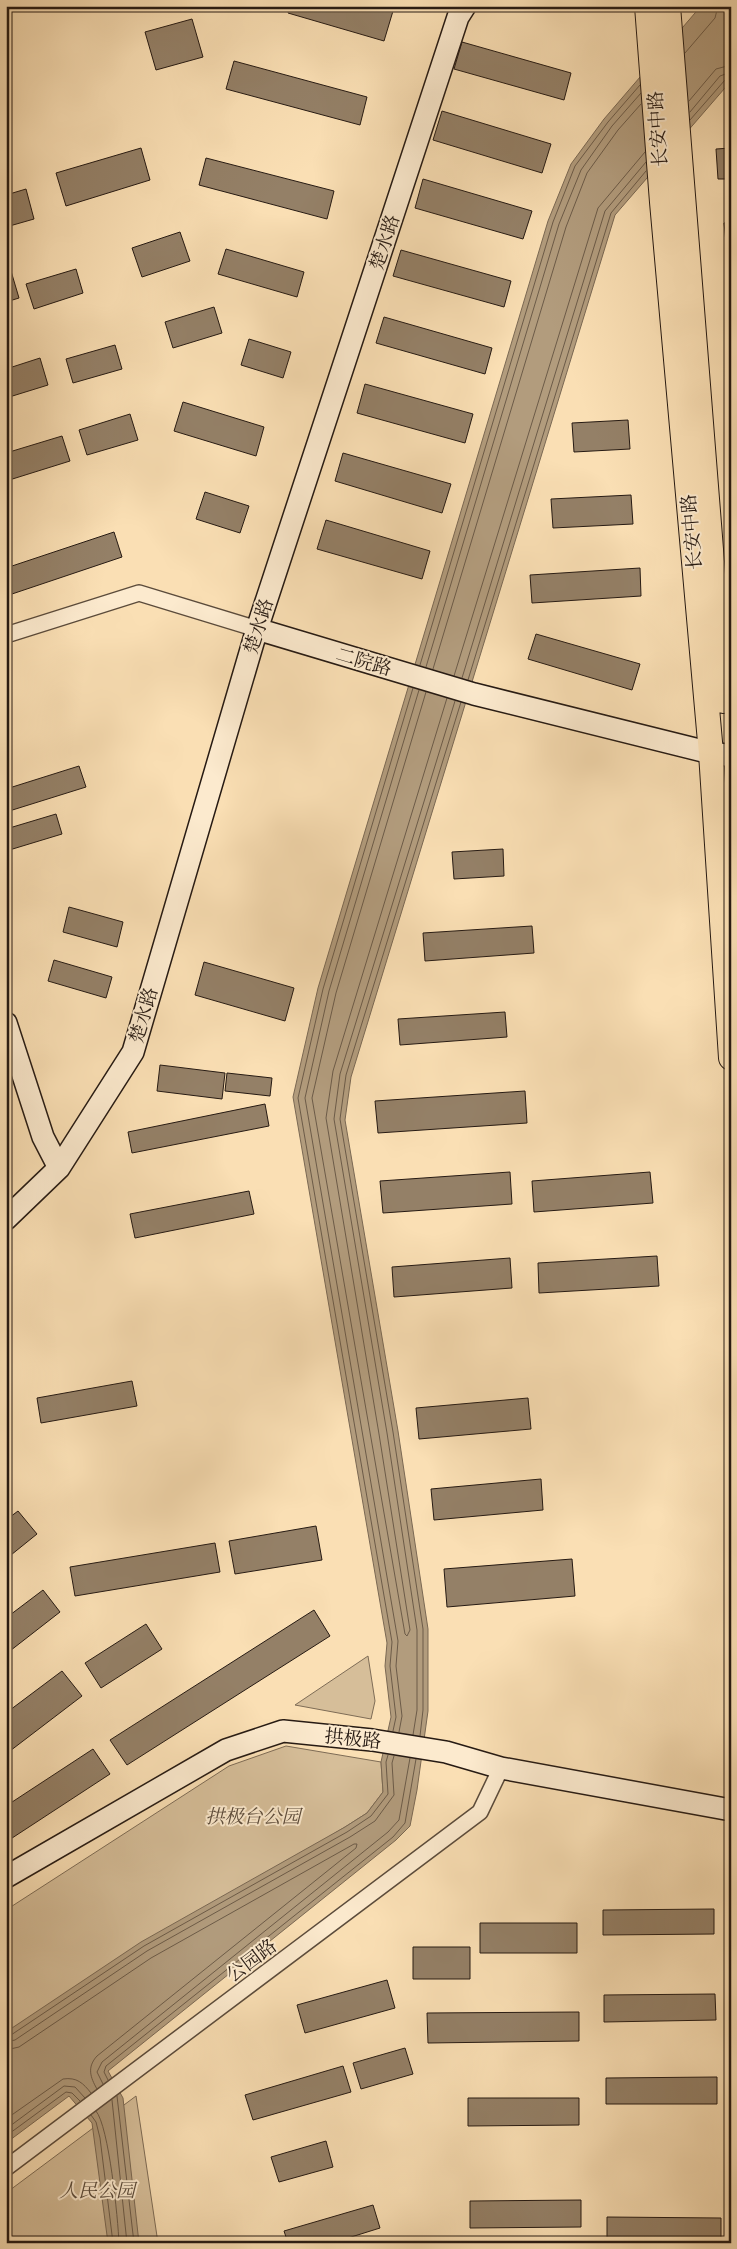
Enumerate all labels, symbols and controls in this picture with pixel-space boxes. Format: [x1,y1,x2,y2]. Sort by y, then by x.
street label: 长安中路 [643,90,676,168]
street label: 楚水路 [365,211,408,274]
street label: 长安中路 [677,493,710,571]
street label: 楚水路 [239,596,282,658]
street label: 二院路 [332,643,394,684]
street label: 楚水路 [125,985,166,1047]
street label: 拱极路 [323,1724,383,1757]
park label: 拱极台公园 [205,1805,303,1832]
street label: 公园路 [222,1934,283,1990]
park label: 人民公园 [59,2179,138,2206]

